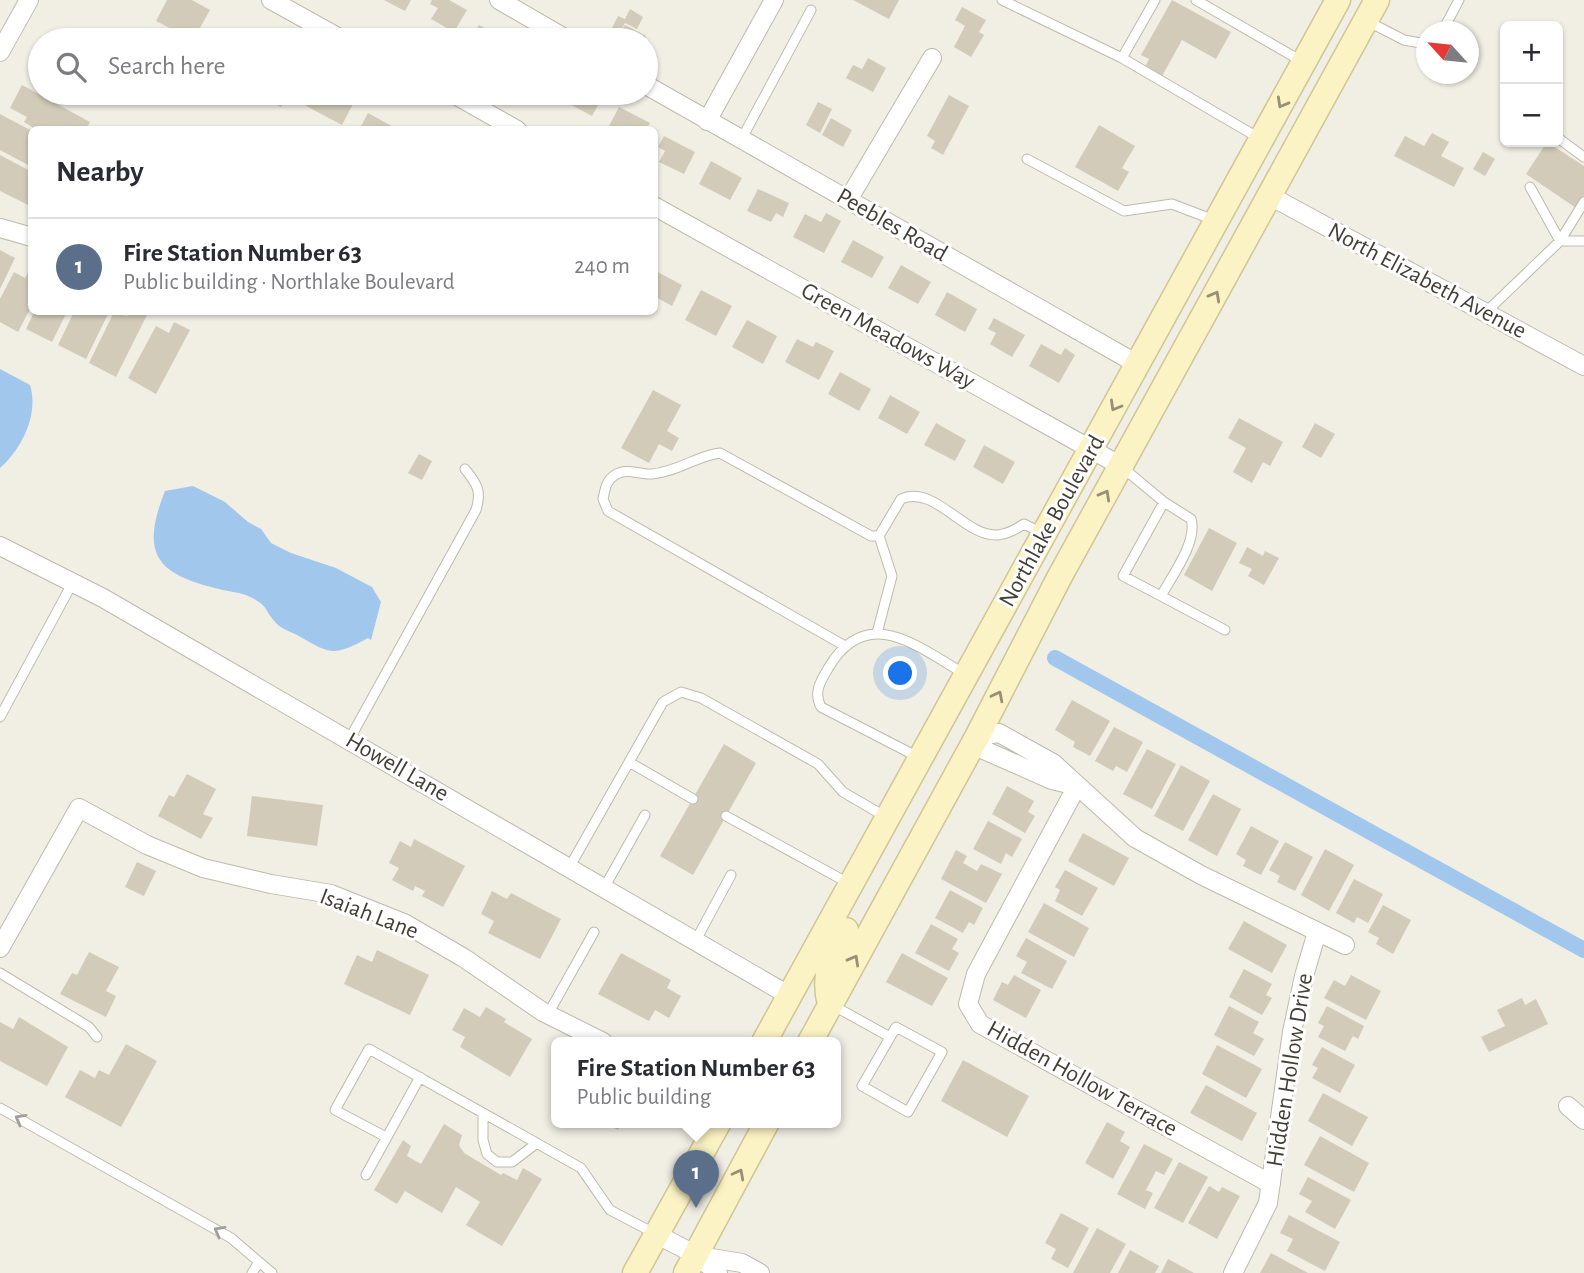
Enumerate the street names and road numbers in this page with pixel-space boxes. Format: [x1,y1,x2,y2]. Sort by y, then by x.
street label: Peebles Road [833,184,951,266]
street label: North Elizabeth Avenue [1324,219,1530,343]
street label: Green Meadows Way [797,278,979,394]
street label: Northlake Boulevard [995,431,1109,611]
street label: Howell Lane [341,728,453,806]
street label: Isaiah Lane [316,884,422,944]
street label: Hidden Hollow Drive [1263,972,1317,1168]
street label: Hidden Hollow Terrace [983,1017,1181,1141]

